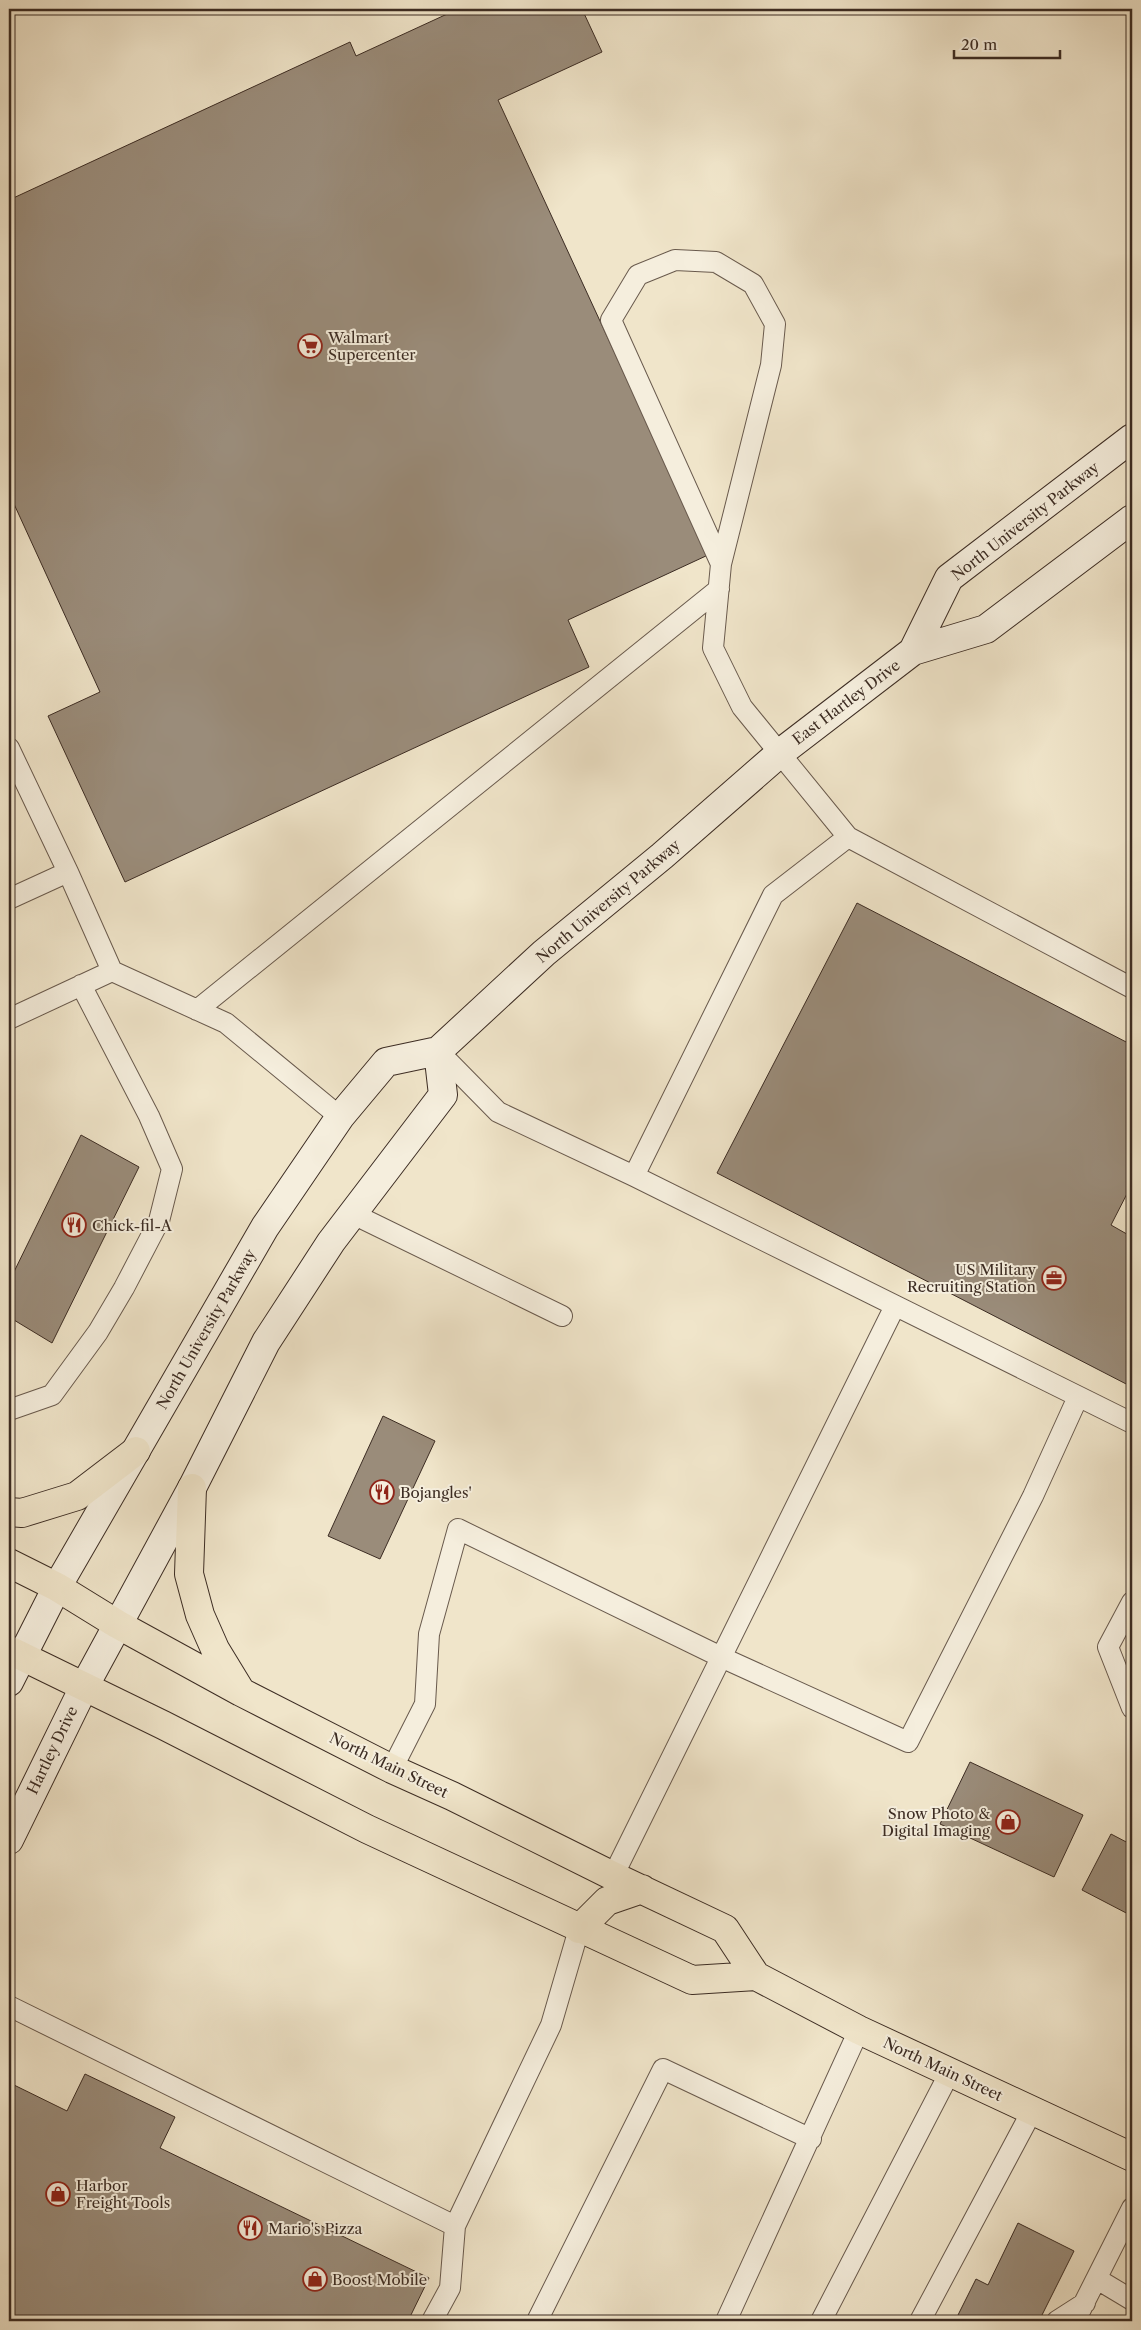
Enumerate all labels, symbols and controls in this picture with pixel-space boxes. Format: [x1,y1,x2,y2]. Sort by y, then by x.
scale bar [954,28,1060,60]
text: 20 m [961,35,997,54]
place label: Walmart Supercenter [327,328,416,364]
supermarket icon: Walmart Supercenter [297,333,323,359]
street label: North University Parkway [947,457,1103,585]
street label: East Hartley Drive [789,655,903,749]
street label: North University Parkway [532,835,684,967]
restaurant icon: Chick-fil-A [61,1212,87,1238]
place label: Chick-fil-A [92,1216,173,1235]
street label: North University Parkway [152,1245,260,1413]
place label: US Military Recruiting Station [907,1260,1037,1296]
office icon: US Military Recruiting Station [1041,1265,1067,1291]
restaurant icon: Bojangles' [369,1479,395,1505]
place label: Bojangles' [400,1483,472,1502]
street label: Hartley Drive [22,1703,82,1797]
street label: North Main Street [327,1728,452,1802]
place label: Snow Photo & Digital Imaging [882,1804,990,1840]
shop icon: Snow Photo & Digital Imaging [995,1809,1021,1835]
street label: North Main Street [880,2033,1006,2105]
place label: Harbor Freight Tools [76,2176,170,2212]
shop icon: Harbor Freight Tools [45,2181,71,2207]
restaurant icon: Mario's Pizza [237,2215,263,2241]
place label: Mario's Pizza [268,2219,362,2238]
shop icon: Boost Mobile [302,2266,328,2292]
place label: Boost Mobile [332,2270,427,2289]

